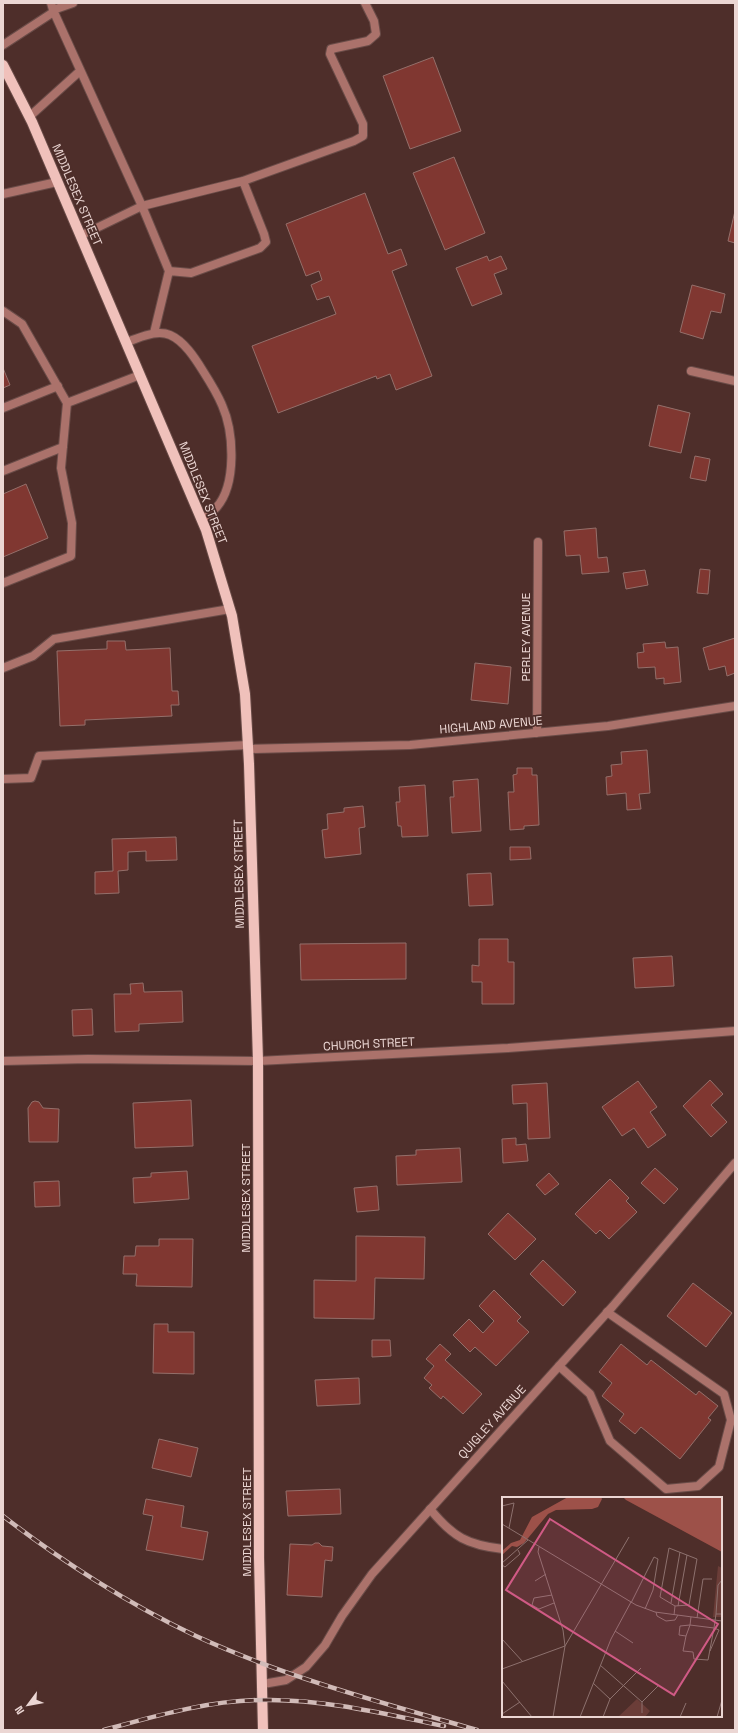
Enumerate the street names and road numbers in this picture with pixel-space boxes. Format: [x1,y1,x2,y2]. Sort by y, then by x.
street label: MIDDLESEX STREET [48,142,106,248]
street label: MIDDLESEX STREET [175,439,231,547]
street label: PERLEY AVENUE [518,592,534,681]
street label: HIGHLAND AVENUE [439,713,543,737]
street label: MIDDLESEX STREET [230,819,248,929]
street label: CHURCH STREET [323,1034,415,1054]
street label: MIDDLESEX STREET [238,1143,254,1253]
street label: QUIGLEY AVENUE [455,1382,530,1462]
street label: MIDDLESEX STREET [239,1467,255,1577]

